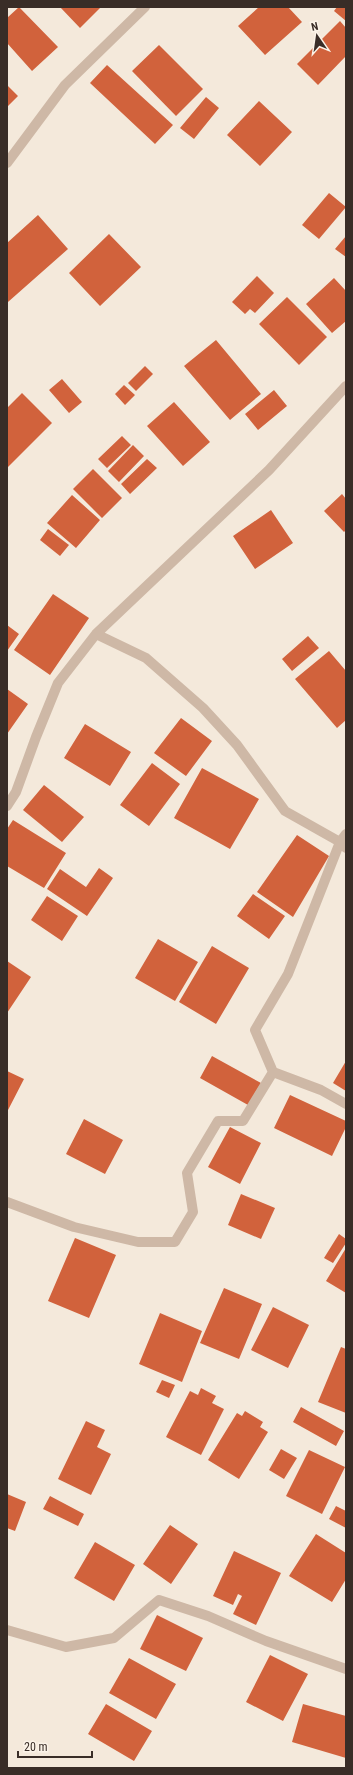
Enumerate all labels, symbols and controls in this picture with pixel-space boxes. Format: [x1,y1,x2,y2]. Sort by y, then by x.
north arrow [297,16,337,56]
text: N [310,20,320,34]
scale bar [18,1733,92,1759]
text: 20 m [24,1740,48,1754]

